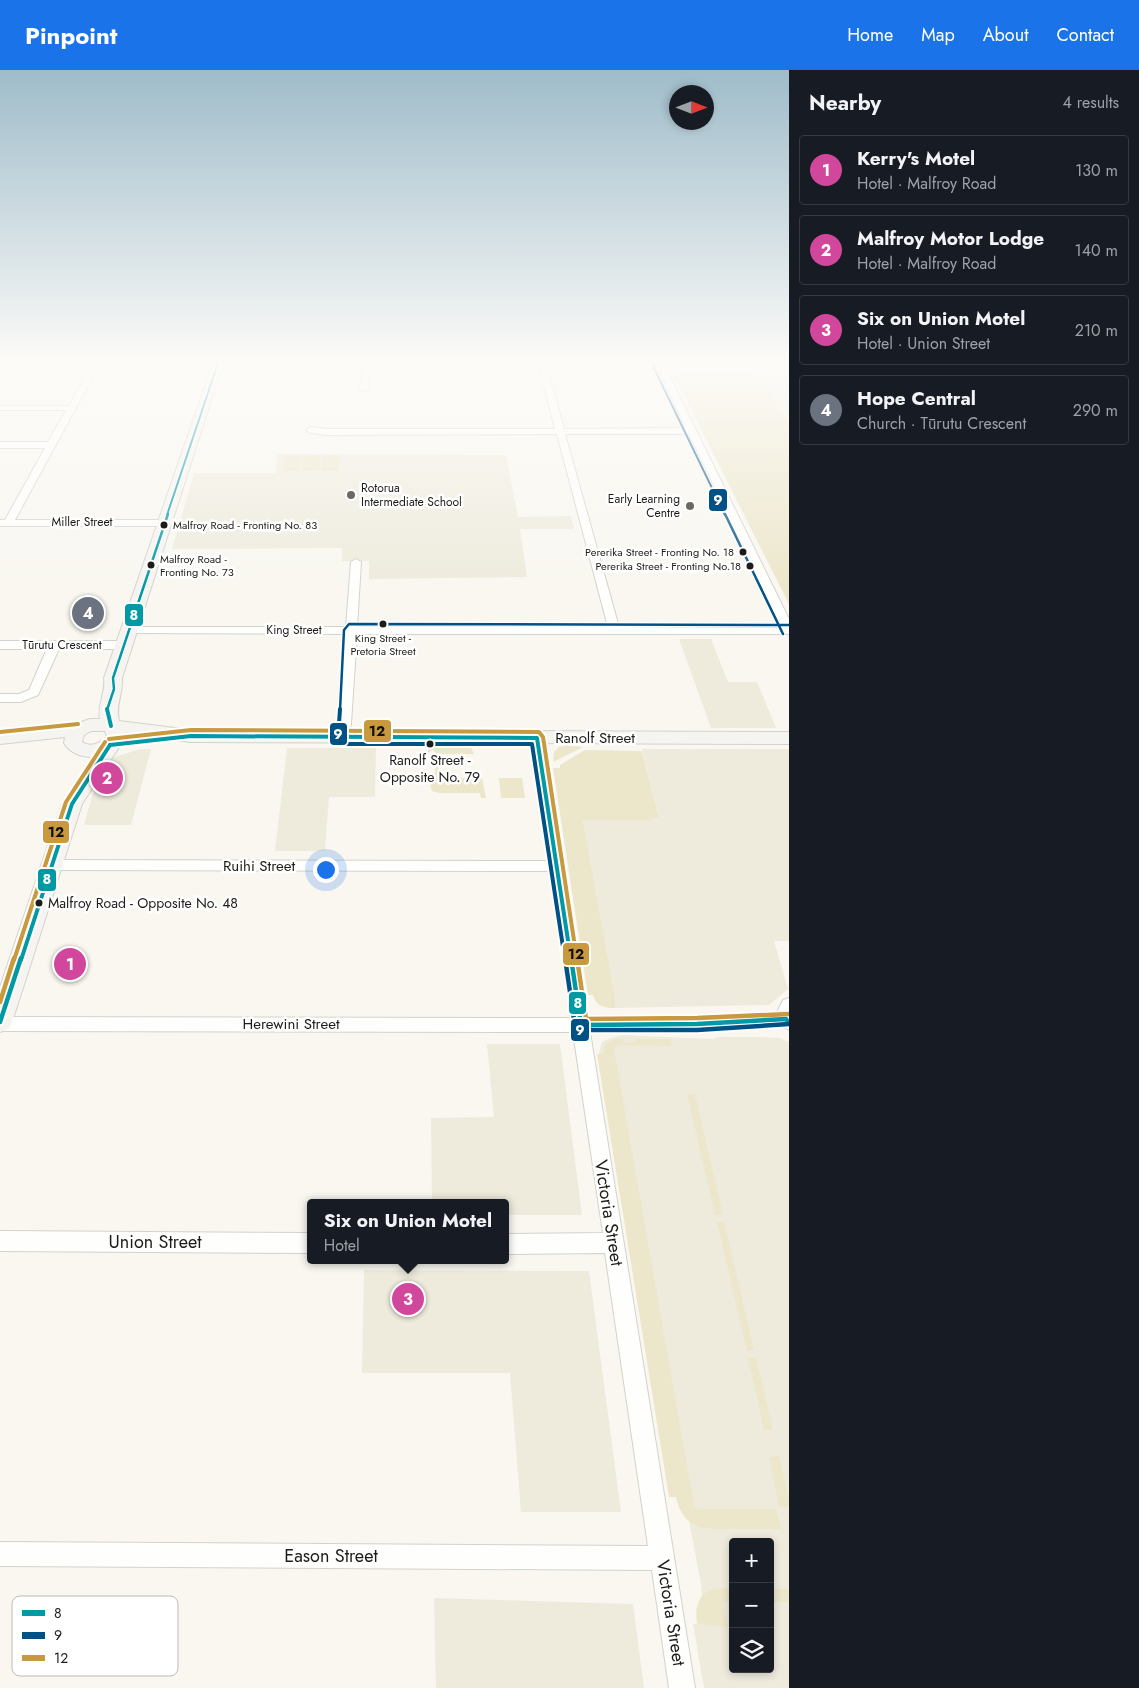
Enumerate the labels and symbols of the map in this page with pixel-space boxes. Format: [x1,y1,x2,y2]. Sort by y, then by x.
north arrow [669,85,714,130]
place label: Rotorua Intermediate School [361,479,462,511]
line badge: 9 [708,488,728,512]
marker: Rotorua Intermediate School [345,489,357,501]
place label: Early Learning Centre [608,490,680,522]
text: 9 [713,490,723,510]
marker: Early Learning Centre [684,500,696,512]
street label: Miller Street [52,513,113,531]
place label: Malfroy Road - Fronting No. 83 [173,517,317,533]
marker: Malfroy Road - Fronting No. 83 [159,520,169,530]
place label: Pererika Street - Fronting No. 18 [585,544,734,560]
marker: Pererika Street - Fronting No. 18 [738,547,748,557]
place label: Malfroy Road - Fronting No. 73 [160,551,234,580]
place label: Pererika Street - Fronting No.18 [595,558,741,574]
marker: Malfroy Road - Fronting No. 73 [146,560,156,570]
marker: Pererika Street - Fronting No.18 [745,561,755,571]
pin: 4 [72,594,104,632]
line badge: 8 [124,603,144,627]
text: 8 [130,605,139,625]
marker: King Street - Pretoria Street [378,619,388,629]
street label: King Street [266,621,322,639]
place label: King Street - Pretoria Street [350,630,416,659]
street label: Tūrutu Crescent [22,636,102,654]
line badge: 12 [363,719,392,743]
text: 12 [369,721,385,741]
line badge: 9 [329,722,348,746]
text: 9 [333,724,343,744]
street label: Ranolf Street [555,727,635,749]
marker: Ranolf Street - Opposite No. 79 [425,739,435,749]
place label: Ranolf Street - Opposite No. 79 [380,750,480,787]
pin: 2 [91,759,123,797]
line badge: 12 [42,820,70,844]
text: 12 [48,822,64,842]
street label: Ruihi Street [223,855,296,877]
your location [313,857,339,883]
line badge: 8 [37,868,57,892]
text: 8 [43,869,52,889]
place label: Malfroy Road - Opposite No. 48 [48,893,238,913]
marker: Malfroy Road - Opposite No. 48 [34,898,44,908]
line badge: 12 [562,942,590,966]
text: 12 [568,944,584,964]
pin: 1 [54,945,86,983]
line badge: 8 [568,991,587,1015]
text: 8 [574,993,583,1013]
street label: Herewini Street [242,1013,340,1035]
line badge: 9 [570,1018,590,1042]
text: 9 [575,1020,585,1040]
street label: Victoria Street [588,1158,630,1269]
street label: Union Street [108,1229,202,1255]
pin: 3 [392,1280,424,1318]
street label: Eason Street [284,1543,378,1569]
street label: Victoria Street [650,1558,692,1669]
legend [12,1596,178,1676]
text: 8 [54,1603,62,1623]
text: 9 [54,1625,62,1645]
text: 12 [54,1648,68,1668]

